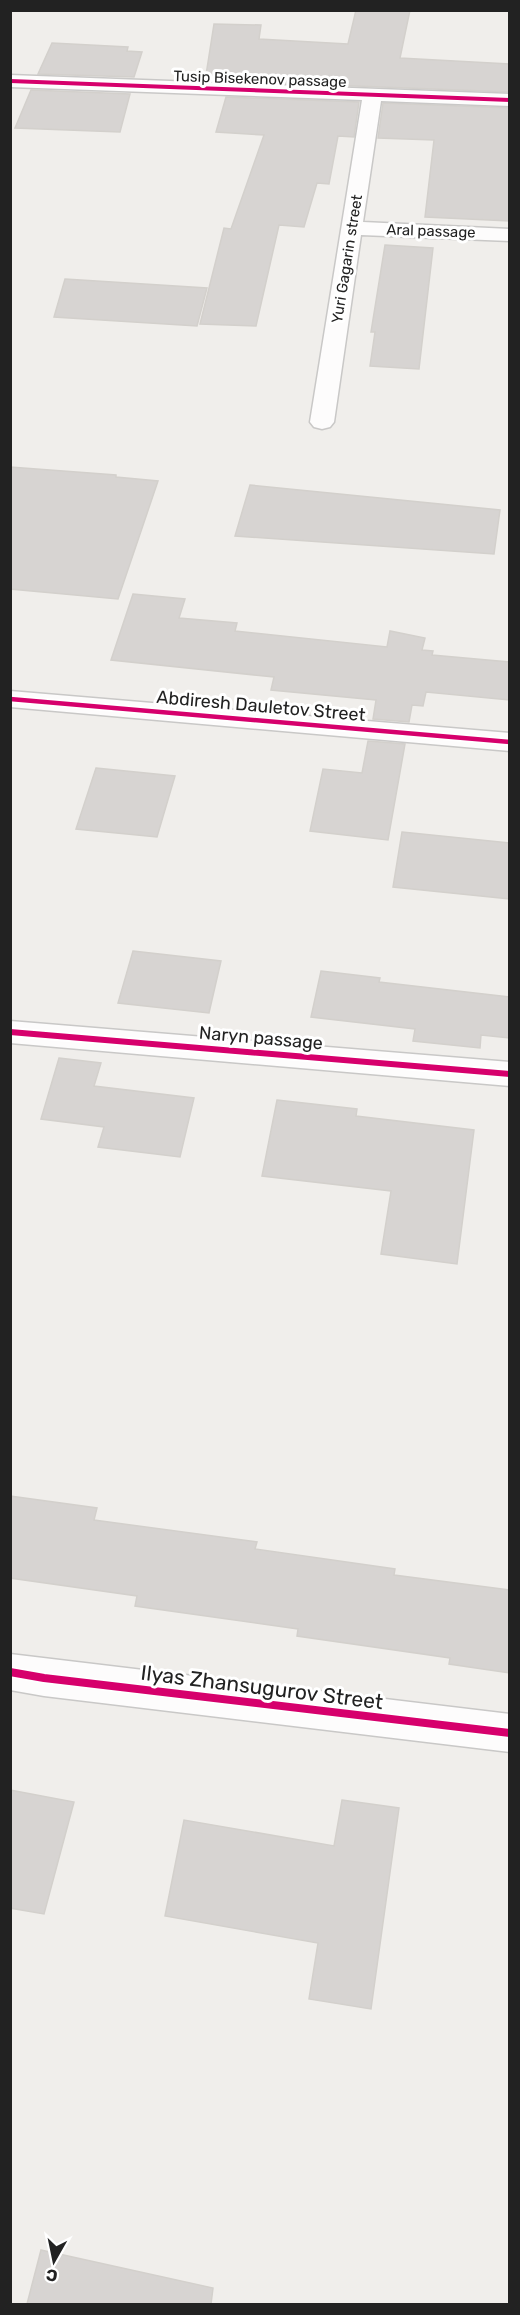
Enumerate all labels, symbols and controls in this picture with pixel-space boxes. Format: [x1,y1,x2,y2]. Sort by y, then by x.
street label: Tusip Bisekenov passage [173,67,347,91]
street label: Yuri Gagarin street [328,193,366,325]
street label: Aral passage [386,220,476,242]
street label: Abdiresh Dauletov Street [156,686,366,726]
street label: Naryn passage [198,1022,324,1054]
street label: Ilyas Zhansugurov Street [139,1660,385,1714]
north arrow [24,2231,84,2291]
text: С [45,2265,59,2286]

